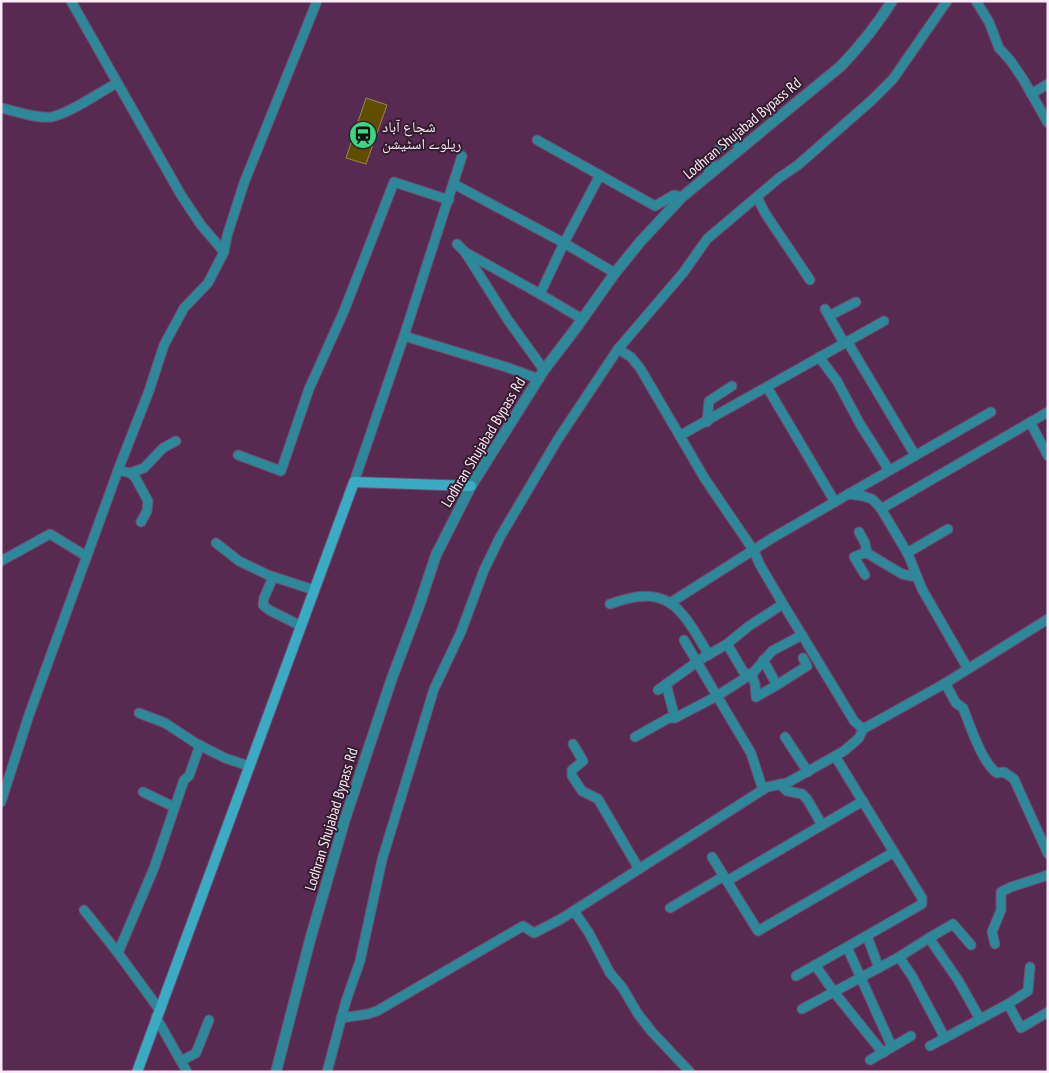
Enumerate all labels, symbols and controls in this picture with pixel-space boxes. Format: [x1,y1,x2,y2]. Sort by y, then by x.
street label: Lodhran Shujabad Bypass Rd [679,73,805,183]
place label: شجاع آباد ریلوے اسٹیشن [382,117,462,154]
station icon: شجاع آباد ریلوے اسٹیشن [348,120,378,150]
street label: Lodhran Shujabad Bypass Rd [437,374,529,510]
street label: Lodhran Shujabad Bypass Rd [300,745,362,893]

